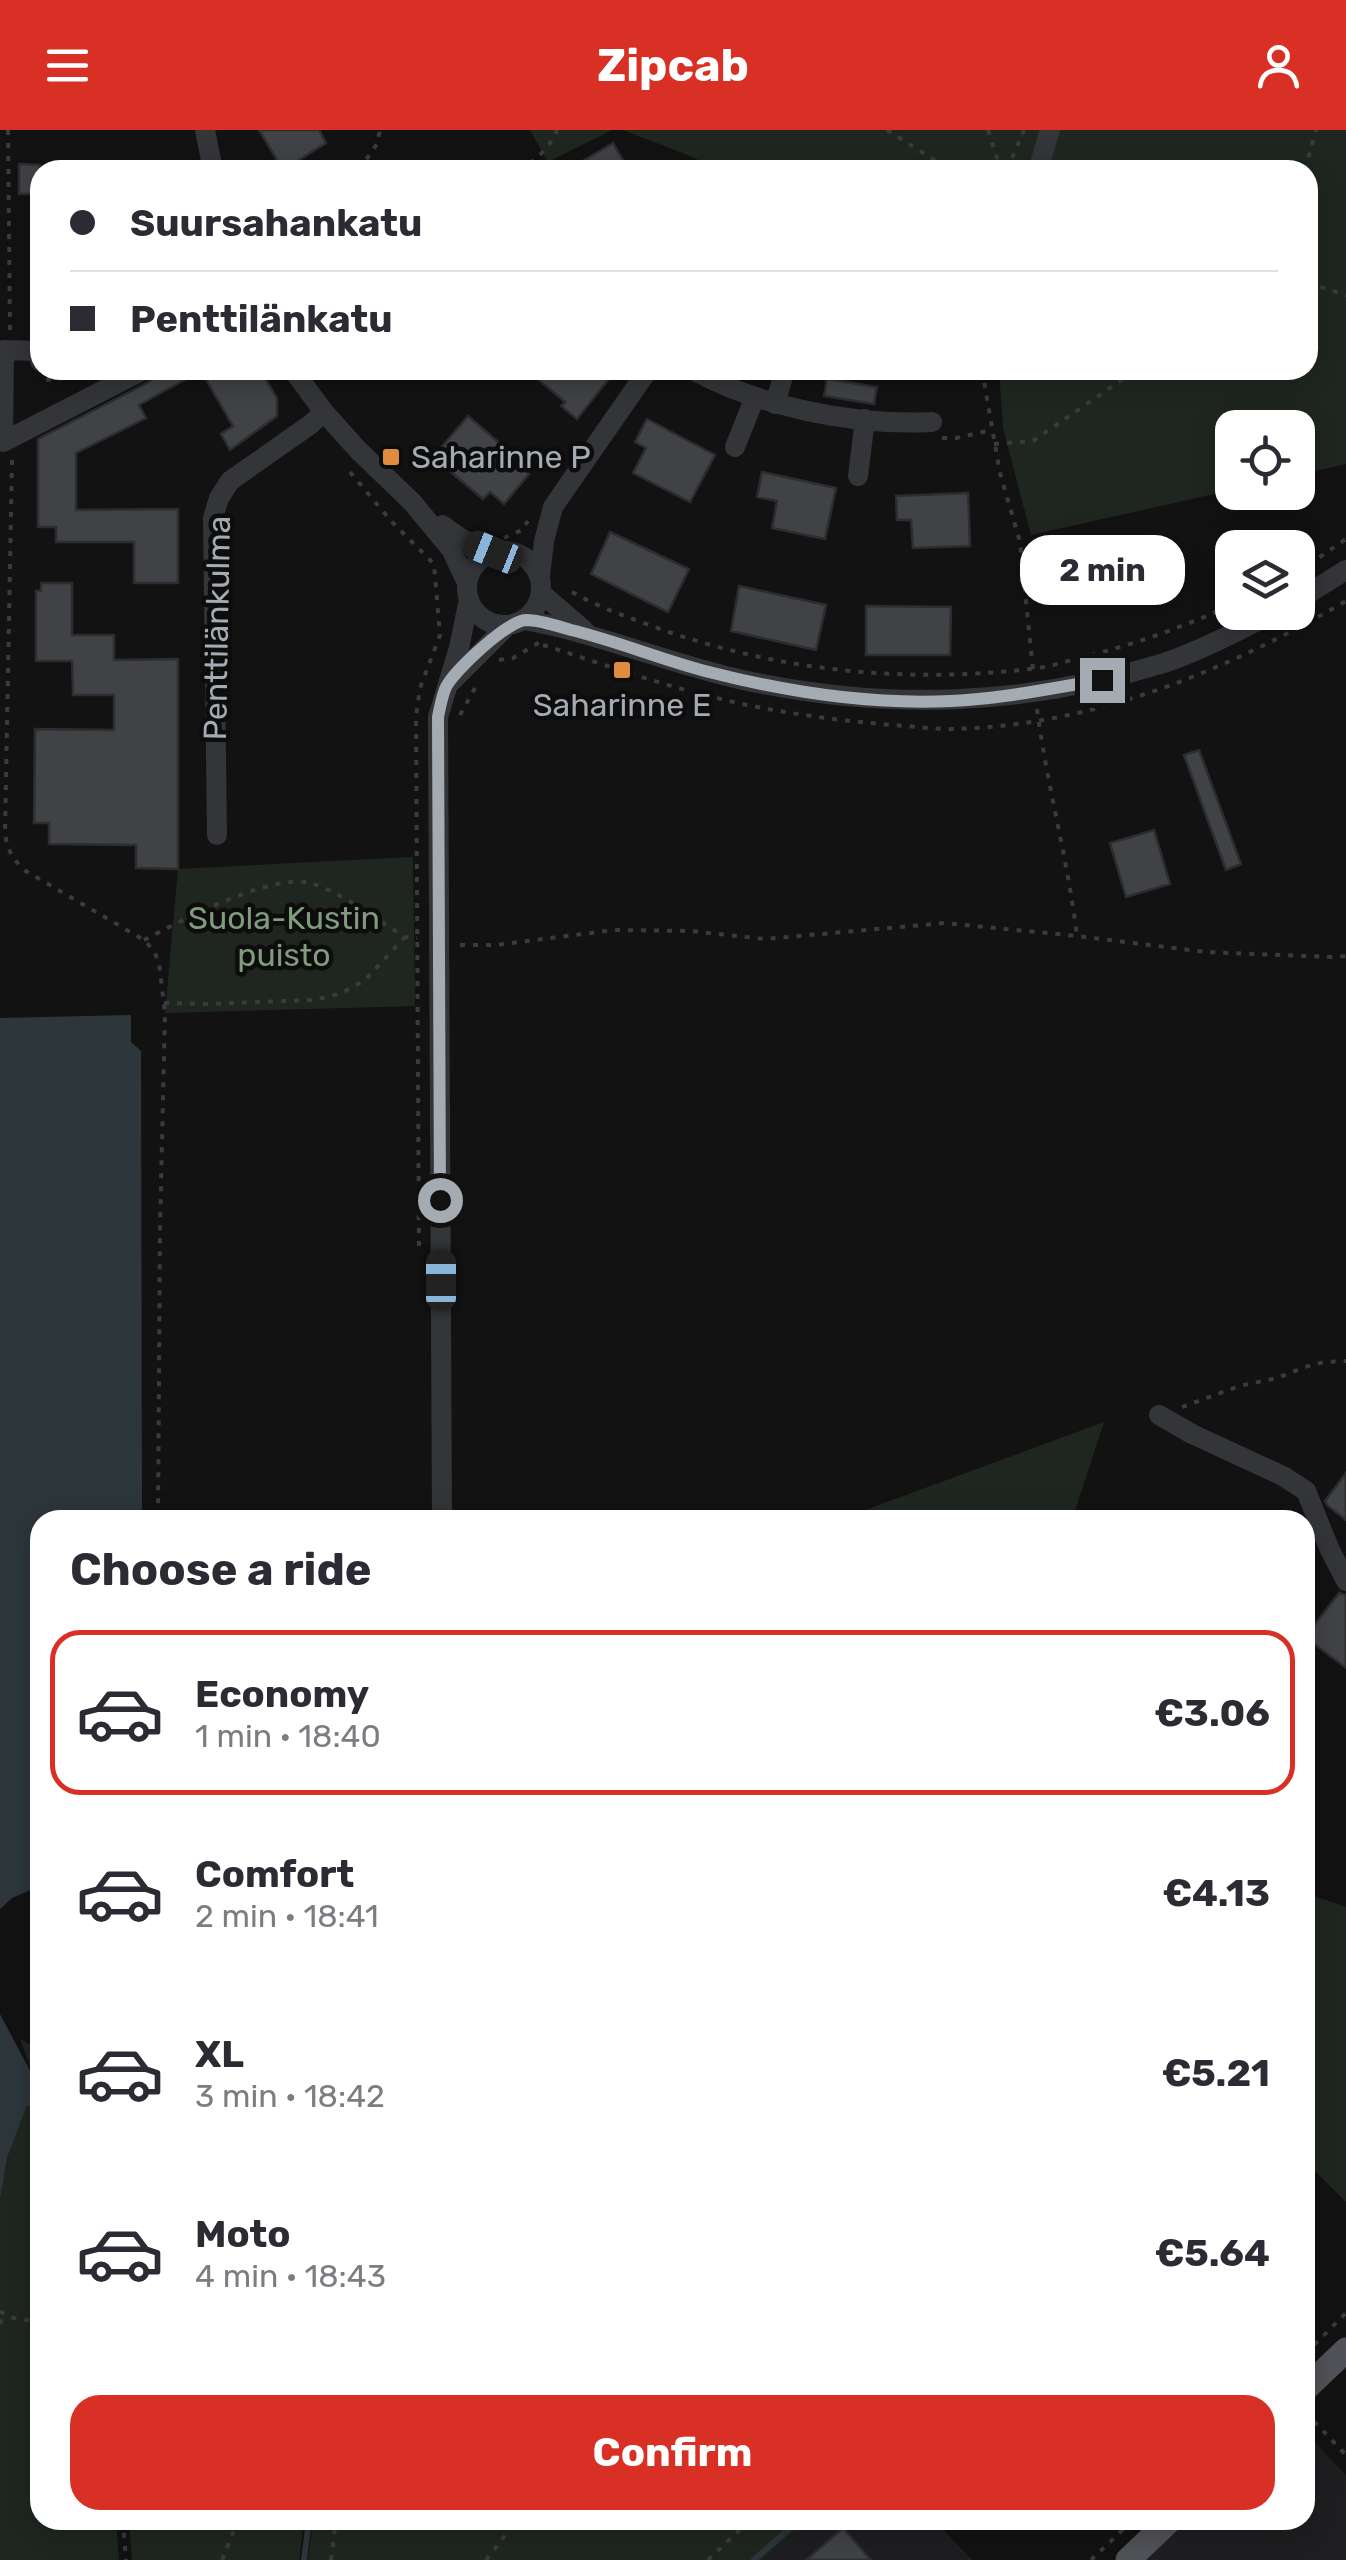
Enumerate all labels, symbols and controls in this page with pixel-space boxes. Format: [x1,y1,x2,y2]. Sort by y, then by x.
icon: menu [40,38,95,93]
icon: person [1251,38,1306,93]
text: Zipcab [597,39,749,92]
text: Suursahankatu [130,200,422,246]
text: Penttilänkatu [130,296,393,342]
map controls [1215,410,1315,630]
button: locate [1215,410,1315,510]
place label: Saharinne P [411,438,591,476]
marker: Saharinne P [380,446,402,468]
street label: Penttilänkulma [196,515,238,741]
car [460,527,526,577]
button: layers [1215,530,1315,630]
callout: 2 min [1020,535,1184,605]
text: 2 min [1059,551,1146,589]
route end [1080,658,1125,703]
marker: Saharinne E [611,659,633,681]
place label: Saharinne E [533,686,711,724]
park label: Suola-Kustin puisto [188,899,380,974]
route start [418,1178,463,1223]
car [426,1250,456,1310]
text: Choose a ride [70,1543,372,1596]
icon: car [75,1668,165,1758]
text: Economy [195,1671,369,1717]
text: €3.06 [1154,1690,1270,1736]
text: 1 min · 18:40 [195,1717,381,1755]
icon: car [75,1848,165,1938]
text: Comfort [195,1851,354,1897]
text: €4.13 [1162,1870,1270,1916]
text: 2 min · 18:41 [195,1897,379,1935]
icon: car [75,2028,165,2118]
text: XL [195,2031,244,2077]
text: €5.21 [1161,2050,1270,2096]
text: 3 min · 18:42 [195,2077,385,2115]
icon: car [75,2208,165,2298]
text: Moto [195,2211,291,2257]
text: €5.64 [1154,2230,1270,2276]
text: 4 min · 18:43 [195,2257,386,2295]
button: Confirm [70,2395,1275,2510]

